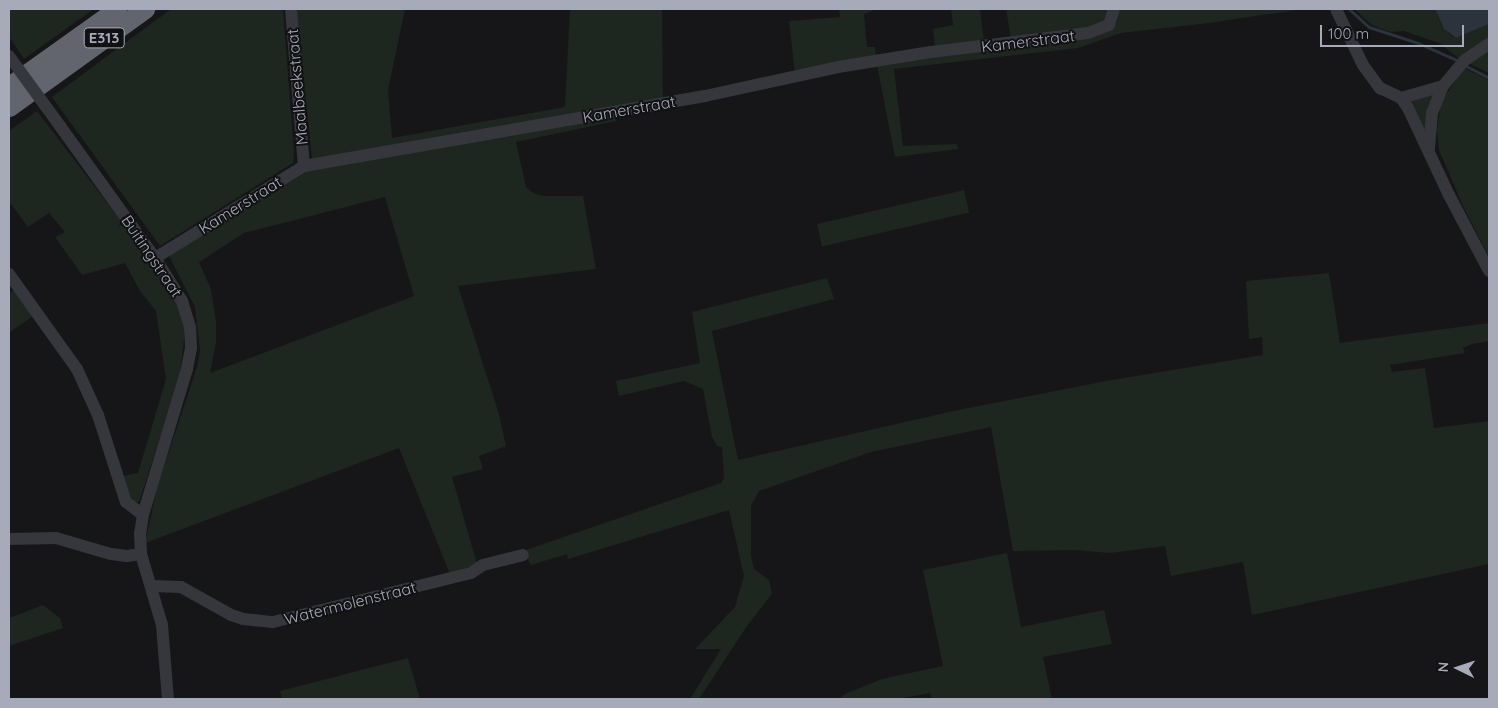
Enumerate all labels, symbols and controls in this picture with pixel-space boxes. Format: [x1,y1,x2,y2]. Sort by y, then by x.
scale bar [1323,15,1467,47]
text: 100 m [1328,24,1369,43]
road number: E313 [83,26,125,50]
street label: Kamerstraat [980,26,1076,56]
street label: Maalbeekstraat [282,28,312,146]
street label: Kamerstraat [581,91,677,127]
street label: Kamerstraat [195,172,285,238]
street label: Buitingstraat [118,211,186,301]
street label: Watermolenstraat [282,577,418,629]
north arrow [1433,643,1483,693]
text: N [1434,661,1452,673]

